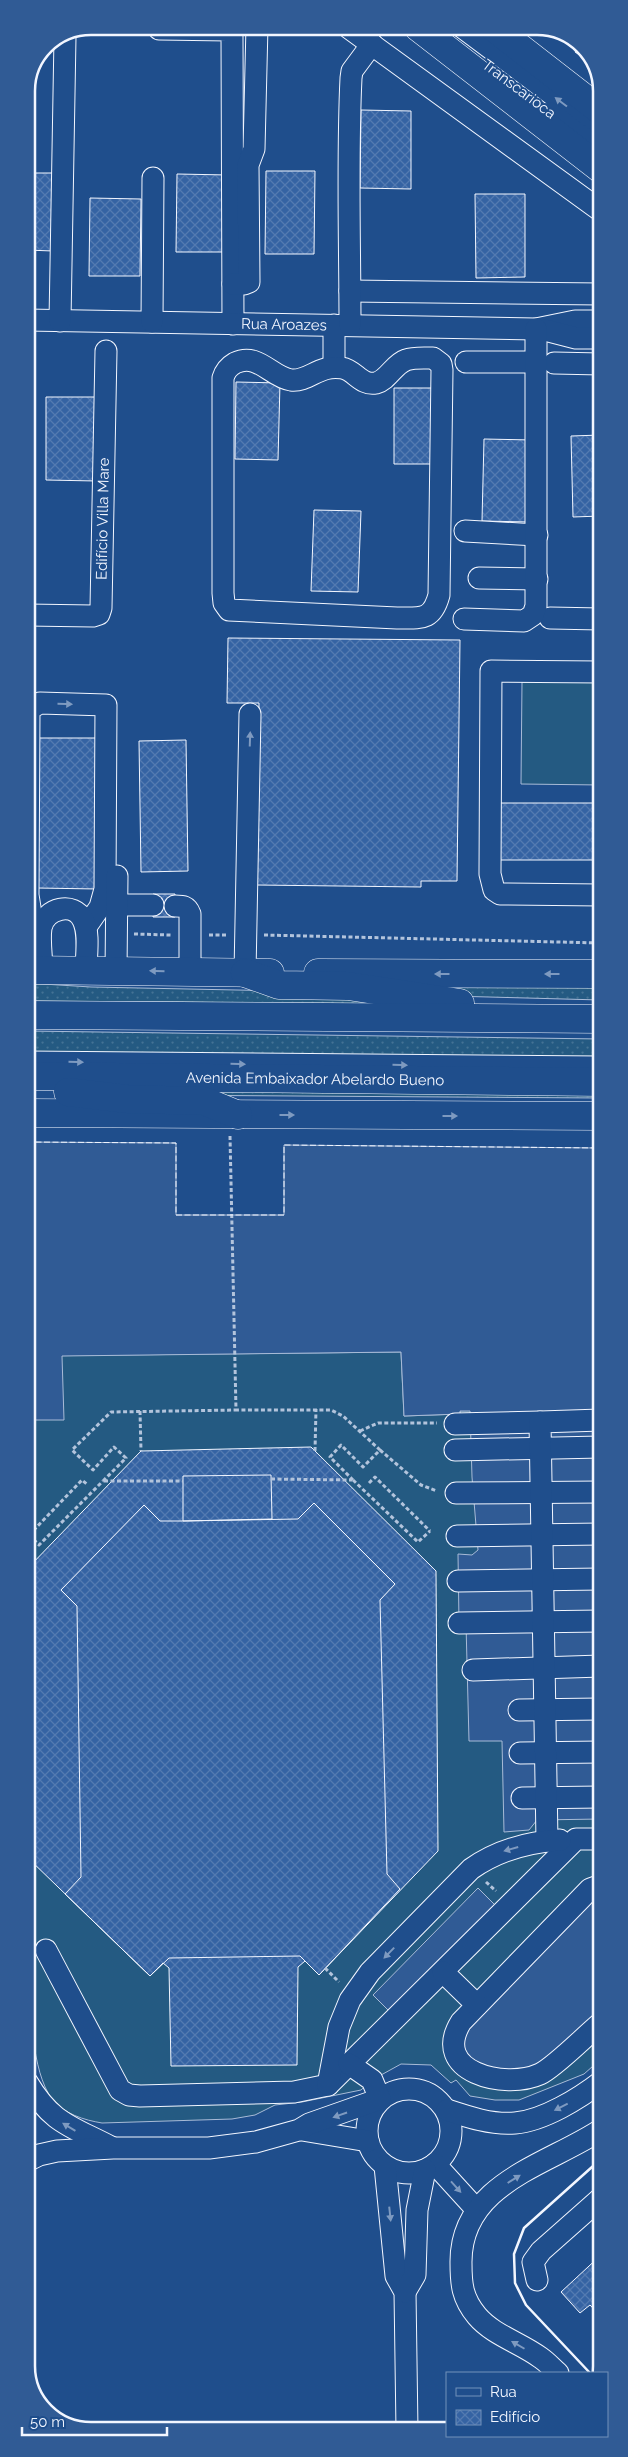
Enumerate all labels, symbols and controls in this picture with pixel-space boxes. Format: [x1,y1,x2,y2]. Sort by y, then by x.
street label: Transcarioca [479,55,559,123]
one-way arrow [554,97,568,107]
street label: Rua Aroazes [241,315,327,334]
street label: Edifício Villa Mare [93,457,113,580]
one-way arrow [57,700,73,708]
one-way arrow [246,730,254,746]
one-way arrow [149,967,165,975]
one-way arrow [434,970,450,978]
one-way arrow [544,970,560,978]
one-way arrow [68,1058,84,1066]
one-way arrow [230,1060,246,1068]
one-way arrow [393,1061,409,1069]
street label: Avenida Embaixador Abelardo Bueno [186,1069,444,1089]
one-way arrow [279,1111,295,1119]
one-way arrow [442,1112,458,1120]
one-way arrow [503,1845,518,1853]
one-way arrow [383,1946,395,1958]
one-way arrow [554,2103,568,2111]
one-way arrow [332,2112,347,2119]
one-way arrow [63,2123,76,2132]
one-way arrow [507,2174,520,2183]
one-way arrow [450,2180,461,2193]
one-way arrow [386,2206,394,2222]
one-way arrow [511,2341,526,2349]
legend [446,2372,608,2437]
text: Rua [490,2383,517,2401]
scale bar [22,2404,168,2436]
text: Edifício [490,2408,540,2426]
text: 50 m [30,2413,65,2431]

